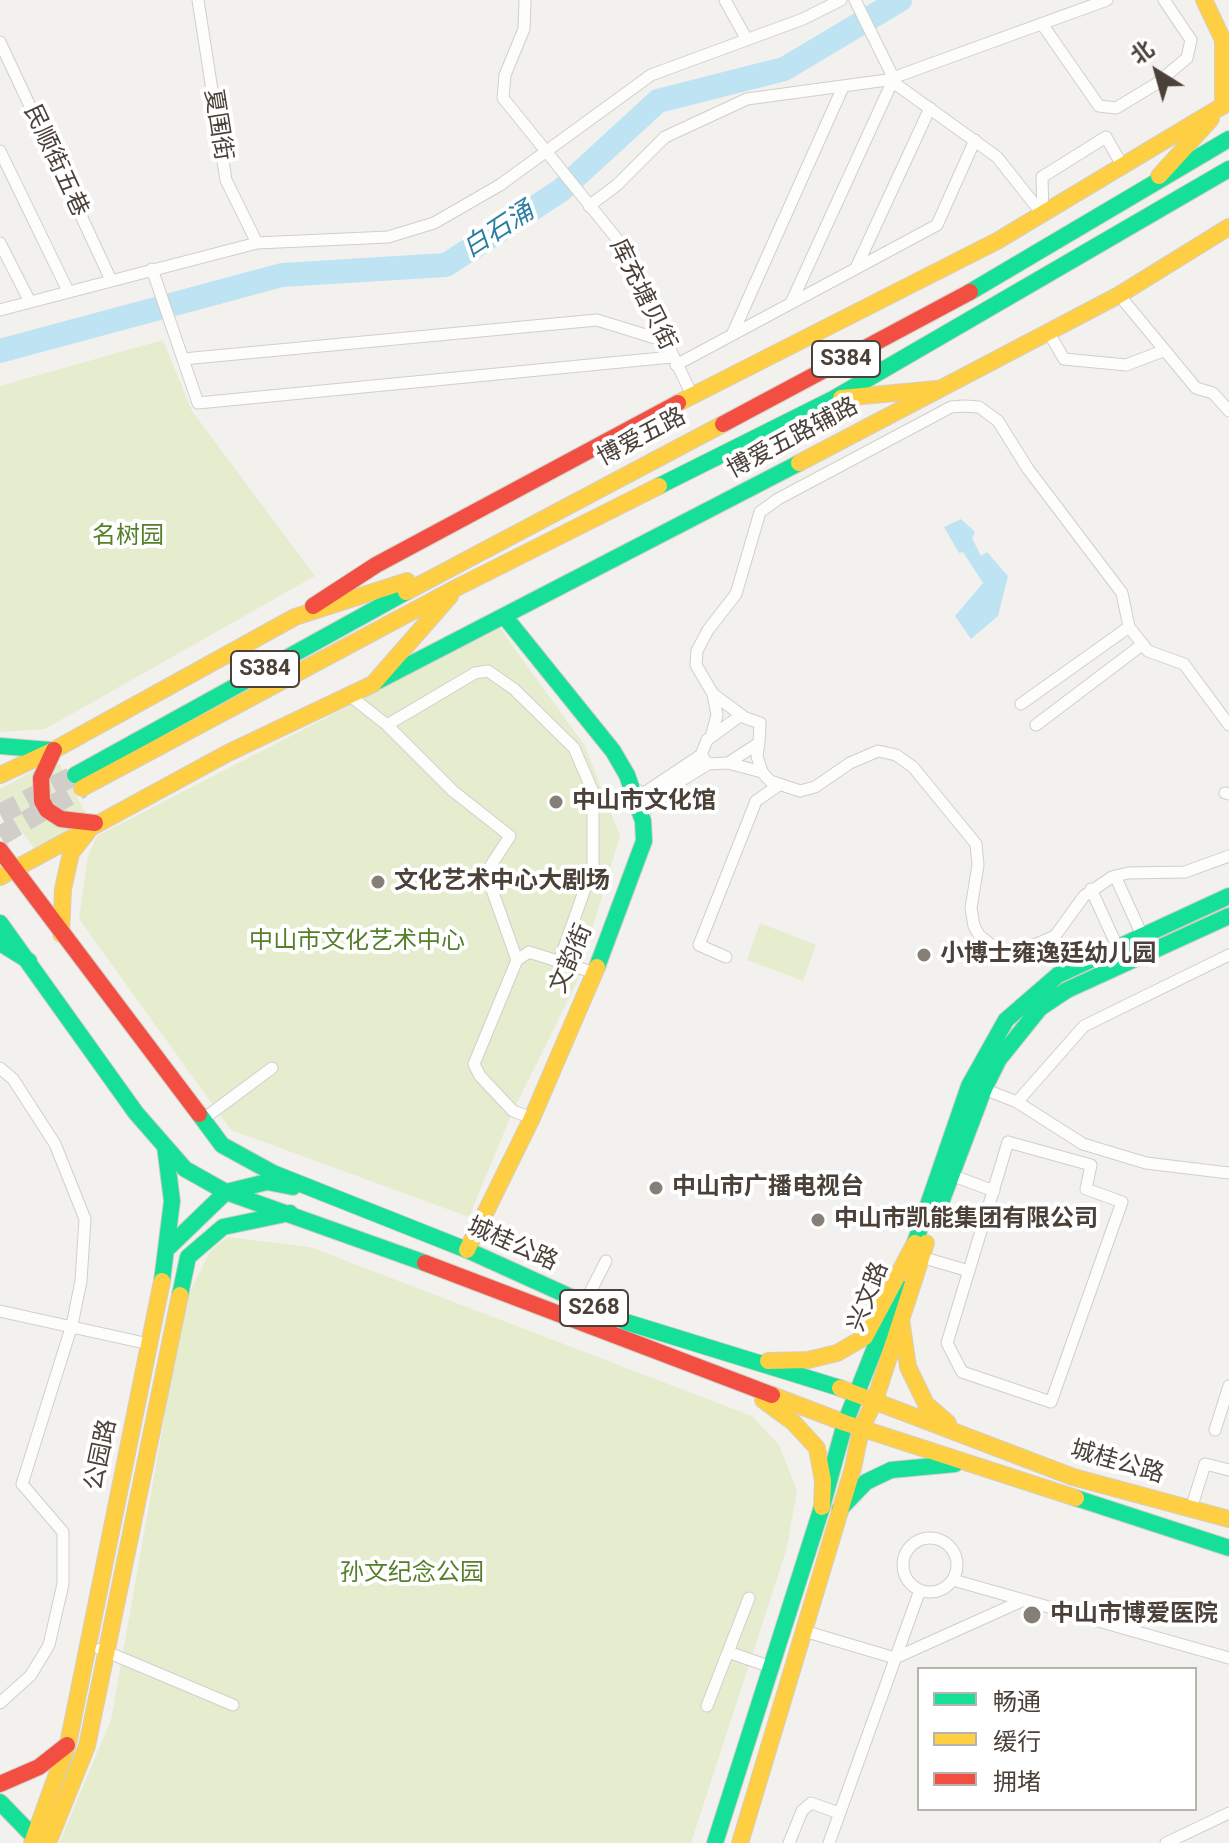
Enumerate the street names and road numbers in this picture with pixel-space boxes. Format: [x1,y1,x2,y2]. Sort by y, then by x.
street label: 夏围街 [197,87,237,163]
street label: 民顺街五巷 [17,101,93,221]
street label: 库充塘贝街 [603,235,681,355]
road number: S384 [812,341,880,377]
street label: 博爱五路辅路 [723,392,863,486]
street label: 博爱五路 [593,403,691,473]
road number: S384 [231,651,299,687]
street label: 文韵街 [545,920,599,998]
street label: 城桂公路 [462,1212,562,1278]
street label: 兴文路 [843,1258,895,1336]
road number: S268 [560,1290,628,1326]
street label: 公园路 [80,1417,124,1493]
street label: 城桂公路 [1067,1436,1167,1490]

